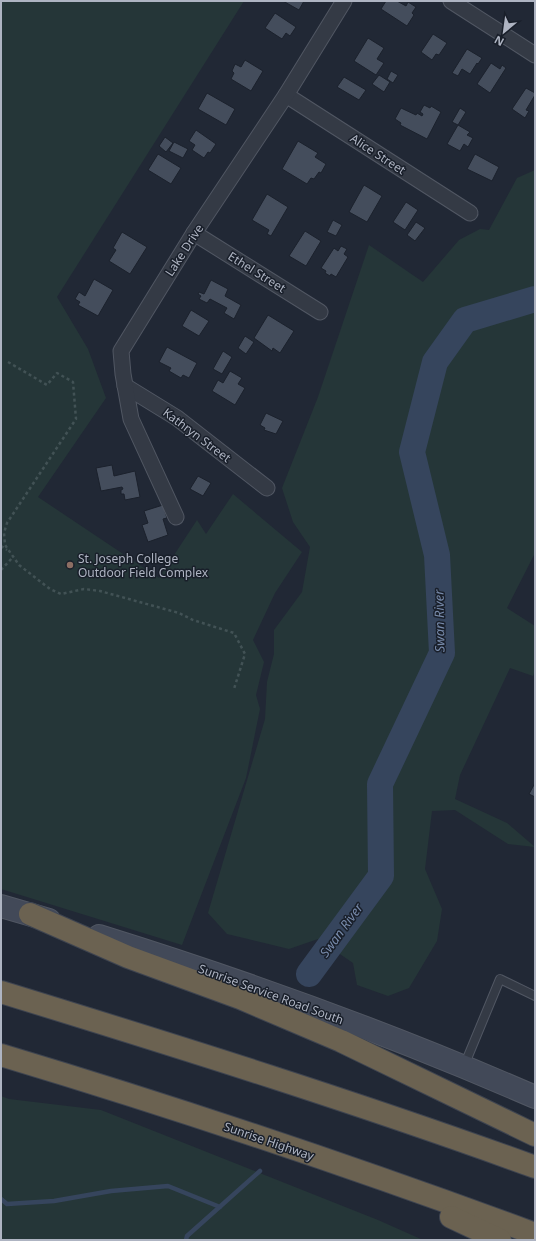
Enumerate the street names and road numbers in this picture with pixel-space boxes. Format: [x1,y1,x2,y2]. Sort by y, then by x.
street label: Alice Street [347,130,410,179]
street label: Lake Drive [161,220,207,279]
street label: Ethel Street [225,248,290,297]
street label: Kathryn Street [160,404,235,467]
street label: Sunrise Service Road South [196,960,346,1028]
street label: Sunrise Highway [222,1118,317,1165]

